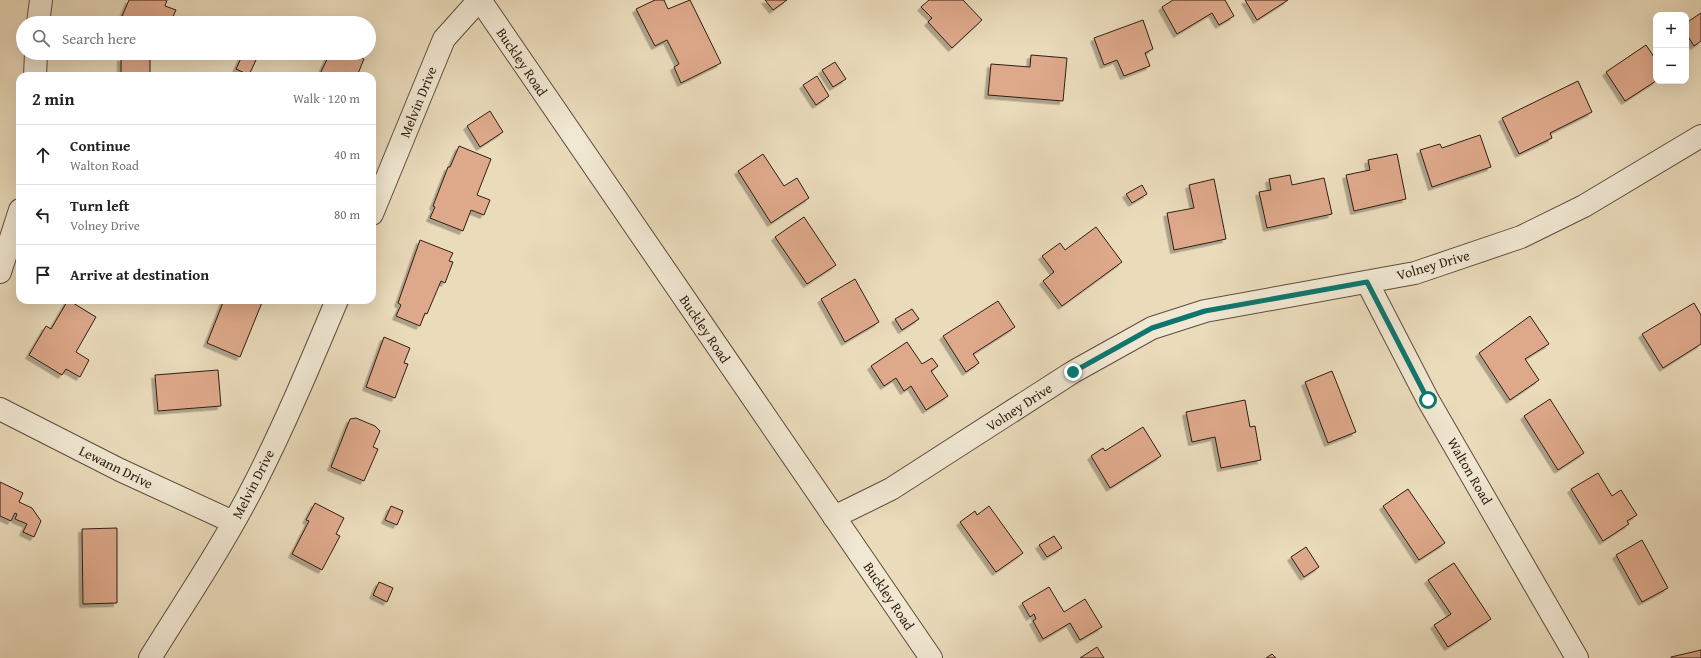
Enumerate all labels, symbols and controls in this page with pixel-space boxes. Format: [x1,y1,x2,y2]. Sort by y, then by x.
map controls [1653,12,1689,84]
button: + [1653,12,1689,48]
search box [16,16,376,60]
street label: Buckley Road [492,24,553,101]
icon: search [30,27,52,49]
text: Search here [62,28,136,49]
button: − [1653,48,1689,84]
street label: Melvin Drive [395,63,442,141]
text: 2 min [32,86,74,111]
text: Walk · 120 m [293,89,360,108]
text: Continue [70,135,131,156]
icon: ahead [32,144,54,166]
text: 40 m [334,145,360,164]
text: Walton Road [70,156,139,175]
text: Turn left [70,195,129,216]
icon: left [32,204,54,226]
text: 80 m [334,205,360,224]
text: Volney Drive [70,216,140,235]
street label: Volney Drive [1394,245,1472,285]
icon: arrive [32,264,54,286]
text: Arrive at destination [70,264,209,285]
street label: Buckley Road [675,291,736,368]
route end [1064,363,1082,381]
street label: Volney Drive [982,378,1056,436]
route start [1419,391,1437,409]
street label: Walton Road [1443,434,1497,509]
street label: Lewann Drive [76,440,157,494]
street label: Melvin Drive [227,446,279,522]
street label: Buckley Road [859,558,920,635]

